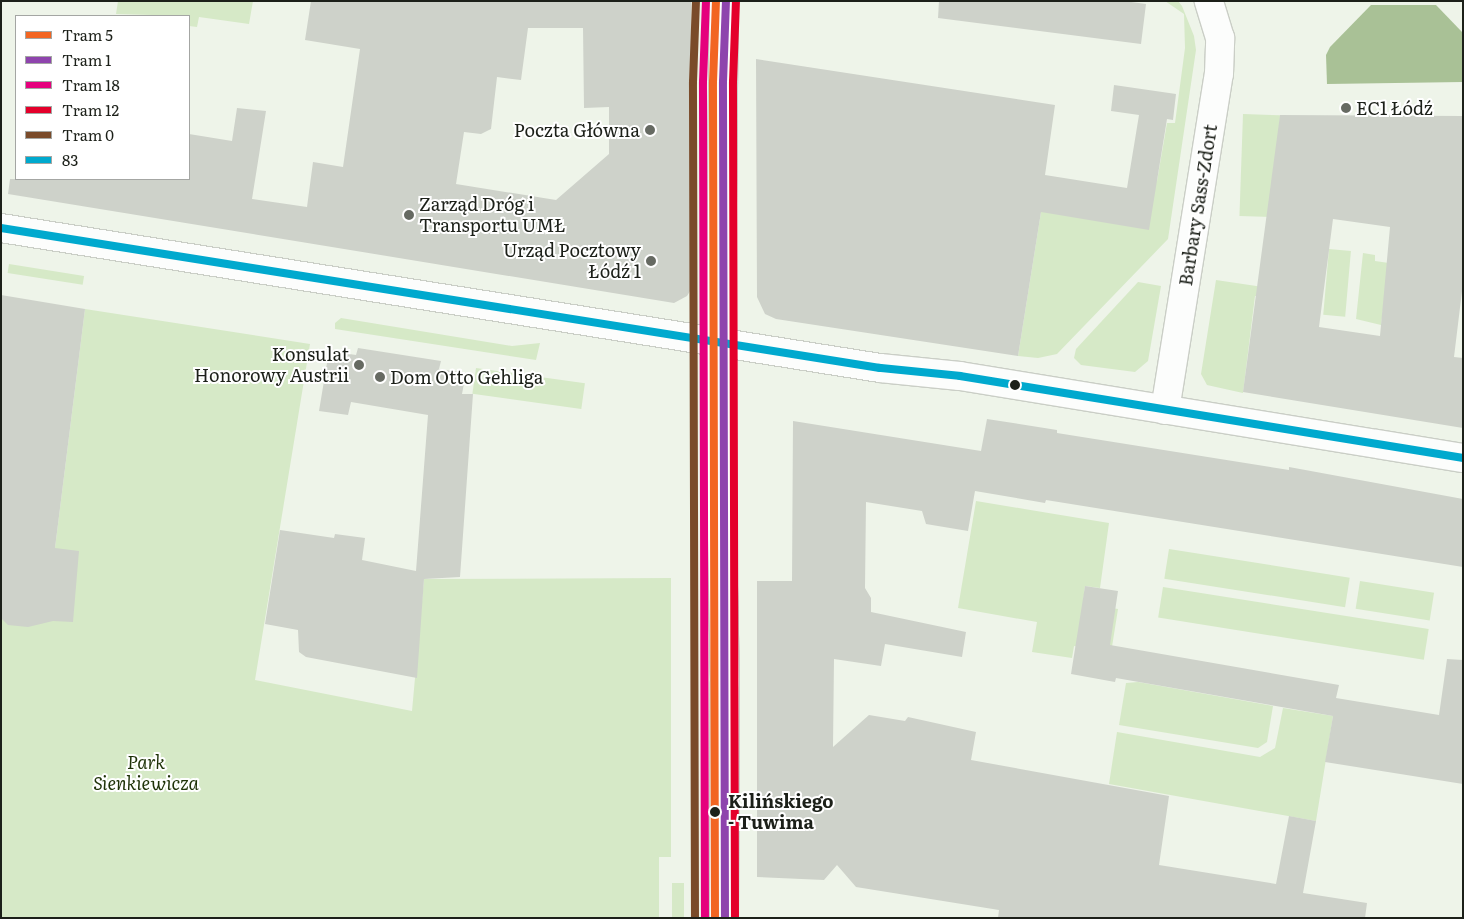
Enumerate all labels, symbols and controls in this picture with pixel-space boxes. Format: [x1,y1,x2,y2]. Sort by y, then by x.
legend [15,15,190,180]
text: Tram 5 [62,23,113,46]
text: Tram 1 [62,48,111,71]
text: Tram 18 [62,73,120,96]
place label: EC1 Łódź [1356,97,1433,119]
text: Tram 12 [62,98,119,121]
marker: EC1 Łódź [1340,102,1352,114]
place label: Poczta Główna [514,119,640,141]
text: Tram 0 [62,123,114,146]
street label: Barbary Sass-Zdort [1175,123,1221,287]
marker: Poczta Główna [644,124,656,136]
text: 83 [62,148,78,171]
place label: Zarząd Dróg i Transportu UMŁ [419,194,566,236]
marker: Zarząd Dróg i Transportu UMŁ [403,209,415,221]
place label: Urząd Pocztowy Łódź 1 [503,240,641,282]
marker: Urząd Pocztowy Łódź 1 [645,255,657,267]
place label: Konsulat Honorowy Austrii [194,344,349,386]
marker: Konsulat Honorowy Austrii [353,359,365,371]
place label: Dom Otto Gehliga [390,366,544,388]
marker: Dom Otto Gehliga [374,371,386,383]
unlabelled marker [1010,380,1020,390]
park label: Park Sienkiewicza [93,752,199,794]
place label: Kilińskiego - Tuwima [728,791,834,834]
marker: Kilińskiego - Tuwima [706,803,724,821]

